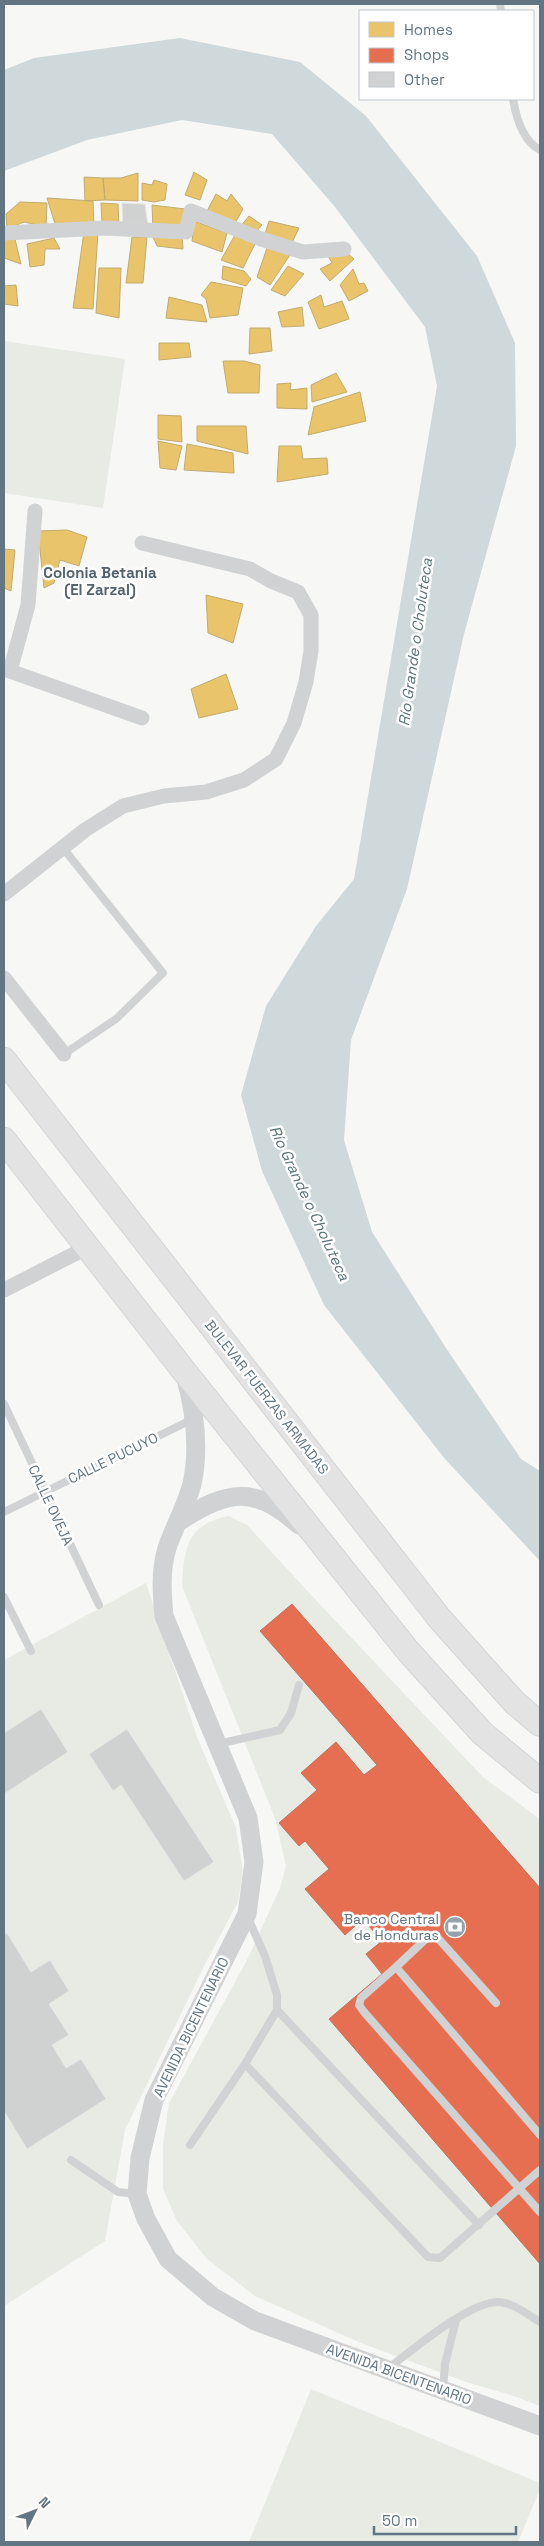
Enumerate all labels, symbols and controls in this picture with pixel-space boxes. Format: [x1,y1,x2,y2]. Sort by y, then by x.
legend [359,10,534,100]
text: Homes [404,20,453,39]
text: Shops [404,45,449,64]
text: Other [404,70,445,89]
water label: Río Grande o Choluteca [394,557,436,727]
district label: Colonia Betania (El Zarzal) [43,563,157,599]
water label: Río Grande o Choluteca [266,1122,354,1284]
street label: BULEVAR FUERZAS ARMADAS [201,1316,333,1478]
street label: CALLE PUCUYO [65,1428,161,1488]
street label: CALLE OVEJA [24,1462,78,1548]
place label: Banco Central de Honduras [344,1910,439,1944]
bank icon: Banco Central de Honduras [443,1915,467,1939]
street label: AVENIDA BICENTENARIO [149,1954,233,2100]
street label: AVENIDA BICENTENARIO [324,2339,474,2409]
north arrow [10,2486,60,2536]
text: N [35,2493,54,2512]
scale bar [374,2504,516,2536]
text: 50 m [382,2511,417,2530]

